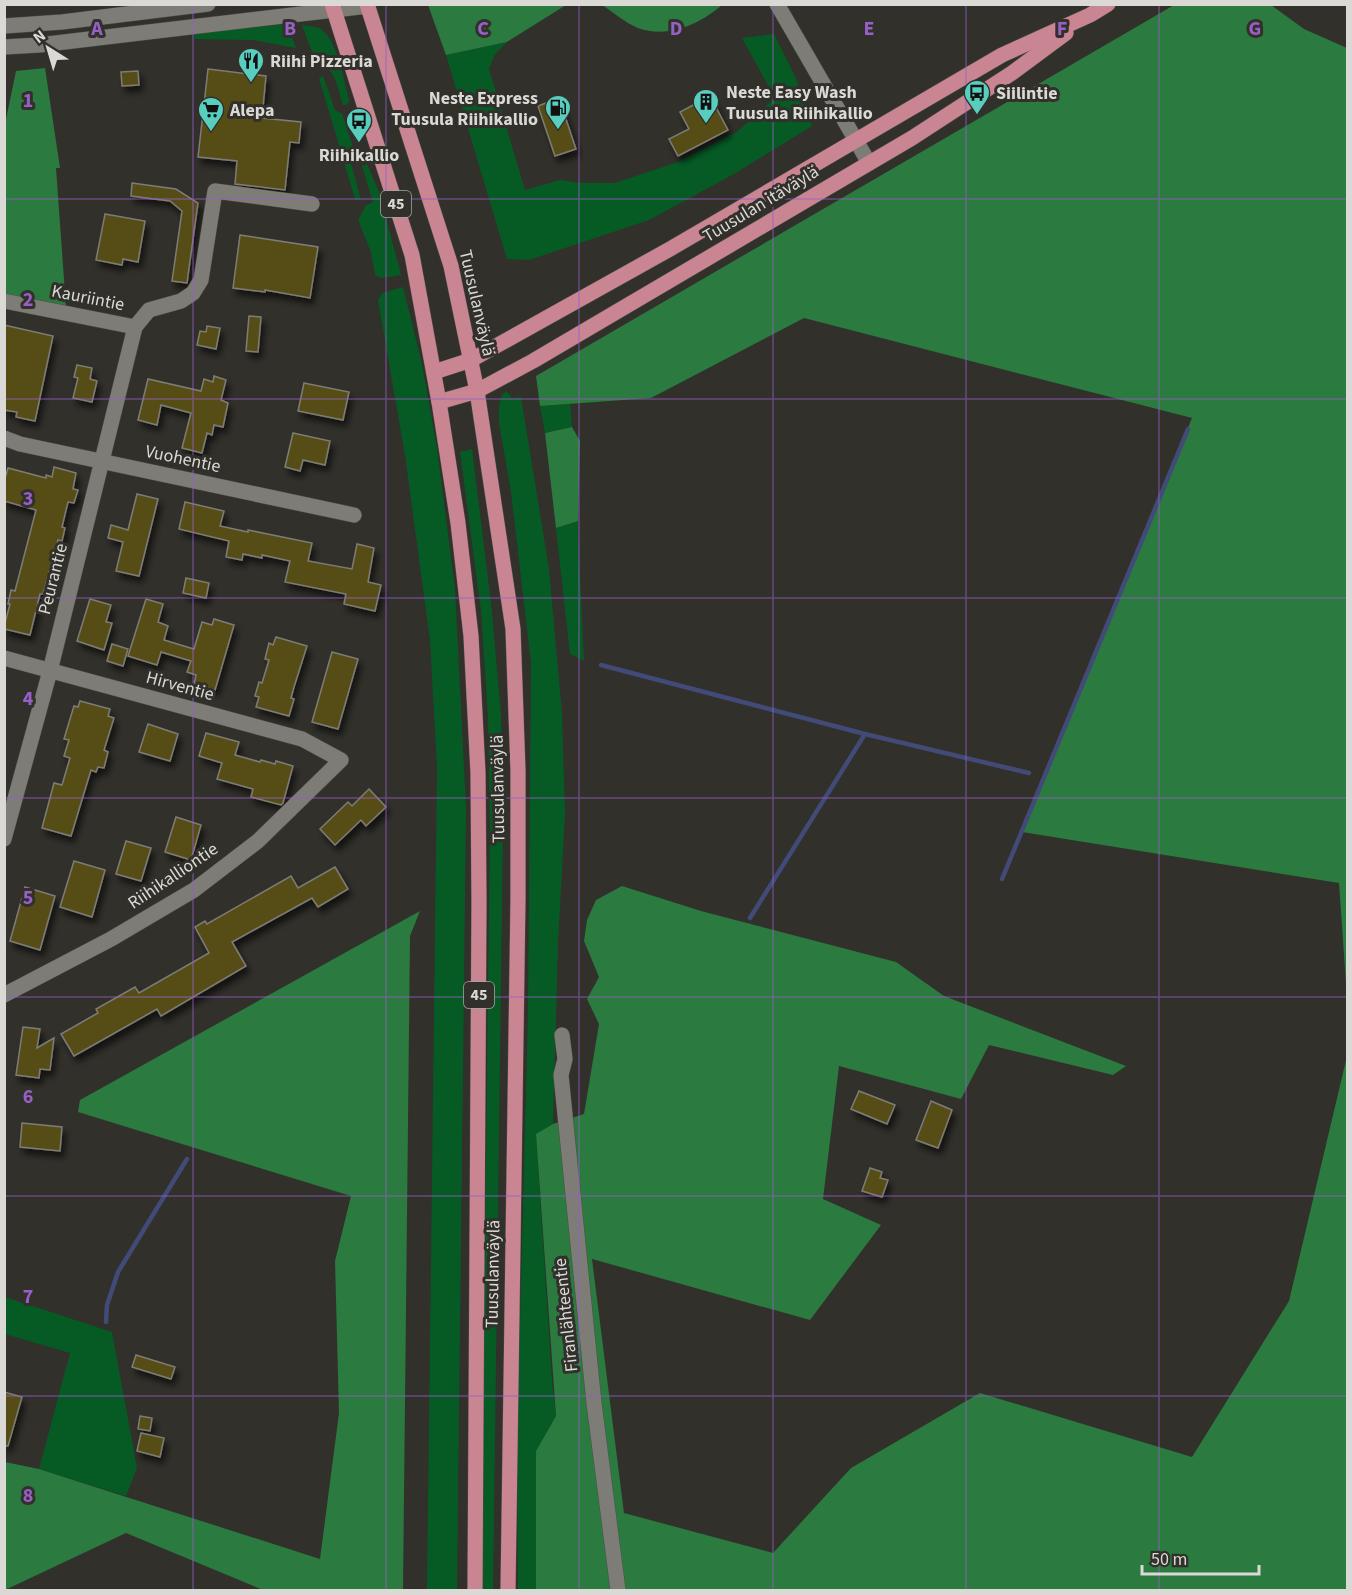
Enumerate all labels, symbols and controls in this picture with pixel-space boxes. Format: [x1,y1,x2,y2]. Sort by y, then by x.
text: A [90,15,103,43]
text: B [284,15,296,43]
text: C [477,15,489,43]
text: D [670,15,682,43]
text: E [864,15,874,43]
text: F [1057,15,1067,43]
text: G [1249,15,1261,43]
north arrow [18,18,78,78]
text: N [29,25,50,49]
restaurant icon: Riihi Pizzeria [236,46,266,84]
place label: Riihi Pizzeria [270,49,373,74]
bus stop icon: Siilintie [962,78,992,116]
place label: Neste Easy Wash Tuusula Riihikallio [726,80,873,126]
place label: Siilintie [996,81,1058,106]
place label: Neste Express Tuusula Riihikallio [391,86,538,132]
text: 1 [23,87,33,115]
building icon: Neste Easy Wash Tuusula Riihikallio [691,87,721,125]
fuel station icon: Neste Express Tuusula Riihikallio [543,93,573,131]
supermarket icon: Alepa [196,95,226,133]
place label: Alepa [229,98,274,123]
bus stop icon: Riihikallio [344,106,374,144]
place label: Riihikallio [319,143,399,168]
street label: Tuusulan itäväylä [698,159,824,249]
road number: 45 [381,191,411,217]
street label: Tuusulanväylä [453,247,501,359]
street label: Kauriintie [49,279,127,317]
text: 2 [23,286,33,314]
street label: Vuohentie [143,439,223,479]
text: 3 [23,485,33,513]
street label: Peurantie [32,541,74,617]
street label: Hirventie [143,665,217,707]
text: 4 [23,685,34,713]
street label: Tuusulanväylä [485,735,511,843]
street label: Riihikalliontie [123,837,223,915]
text: 5 [23,884,33,912]
road number: 45 [464,982,494,1008]
text: 6 [23,1083,33,1111]
street label: Tuusulanväylä [480,1220,506,1328]
street label: Firanlähteentie [548,1257,584,1373]
text: 7 [23,1283,33,1311]
text: 8 [23,1482,33,1510]
scale bar [1142,1538,1259,1576]
text: 50 m [1151,1547,1187,1572]

